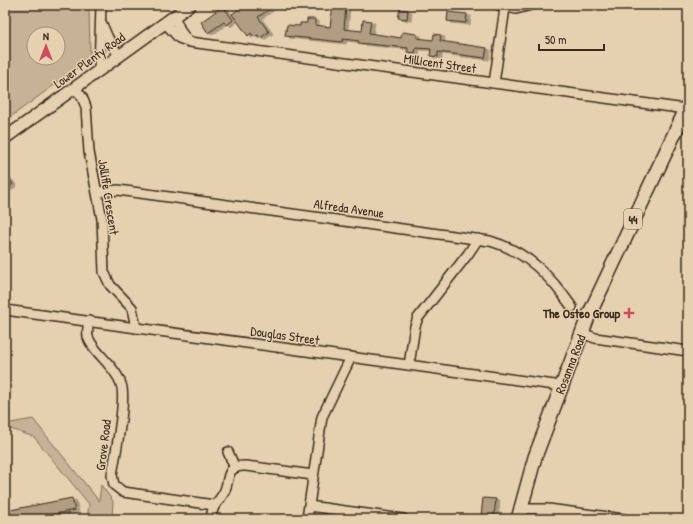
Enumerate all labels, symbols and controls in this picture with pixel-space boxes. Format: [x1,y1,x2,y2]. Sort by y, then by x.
north arrow [26,26,66,66]
scale bar [539,26,604,52]
street label: Lower Plenty Road [50,28,128,92]
text: N [43,29,49,43]
text: 50 m [545,31,566,48]
street label: Millicent Street [403,49,478,77]
street label: Jolliffe Crescent [94,158,124,237]
street label: Alfreda Avenue [313,194,385,222]
road number: 44 [624,209,642,229]
place label: The Osteo Group [542,304,620,323]
marker: The Osteo Group [623,307,635,319]
street label: Douglas Street [249,321,321,349]
street label: Rosanna Road [550,332,590,396]
street label: Grove Road [91,419,115,471]

